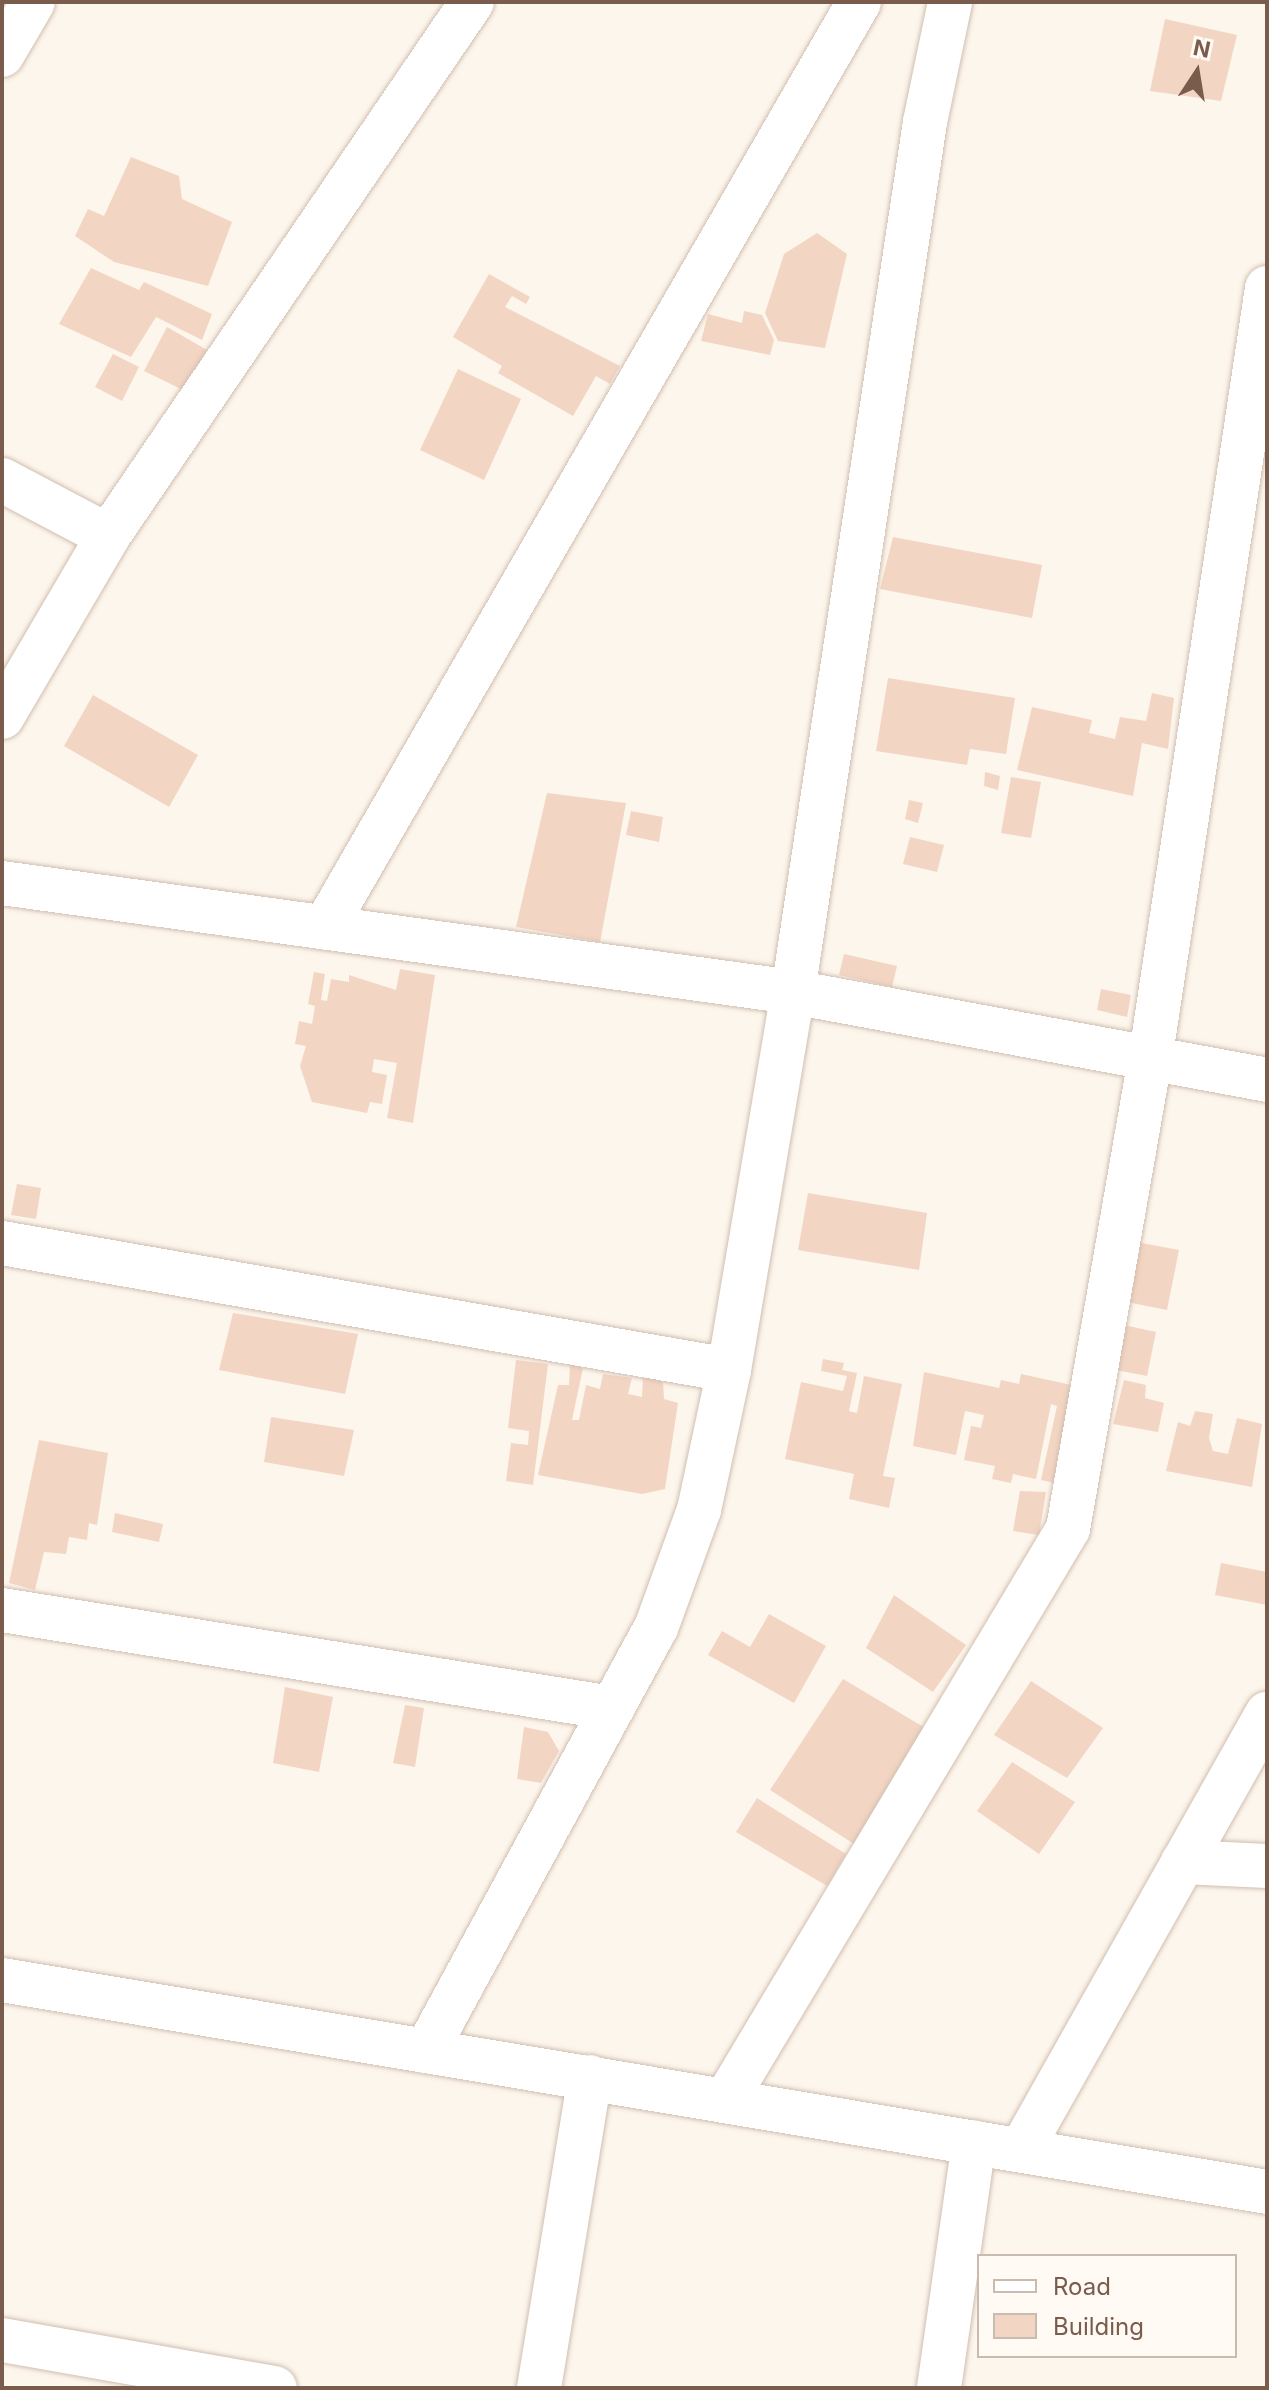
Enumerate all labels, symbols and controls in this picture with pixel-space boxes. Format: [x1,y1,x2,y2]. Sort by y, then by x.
north arrow [1157,32,1237,112]
text: N [1191,34,1213,63]
legend [977,2254,1237,2358]
text: Road [1053,2272,1111,2301]
text: Building [1053,2312,1144,2341]

